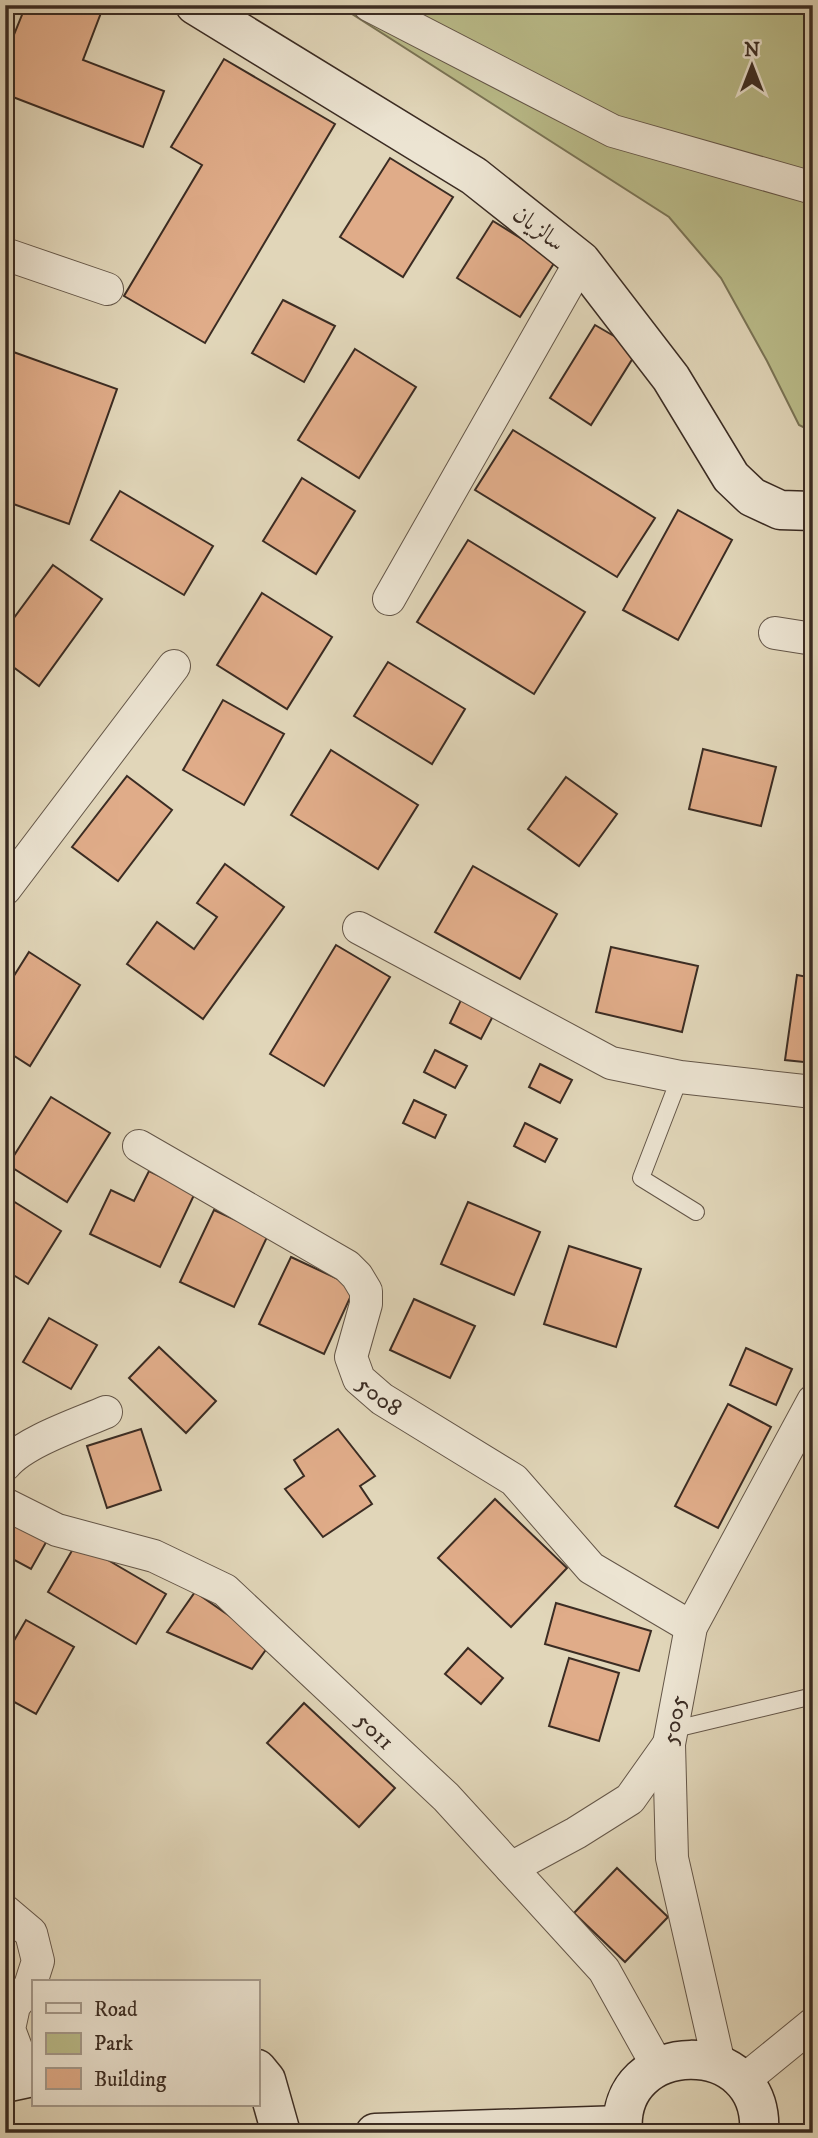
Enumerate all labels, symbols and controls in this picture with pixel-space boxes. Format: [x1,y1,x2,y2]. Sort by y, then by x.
north arrow [716,32,786,102]
text: N [744,39,760,62]
street label: سالزيان [506,199,570,258]
street label: 5008 [350,1370,407,1424]
street label: 5005 [655,1693,694,1747]
street label: 5011 [349,1706,400,1757]
legend [32,1980,259,2106]
text: Road [94,1997,138,2023]
text: Park [94,2031,134,2057]
text: Building [94,2067,167,2093]

